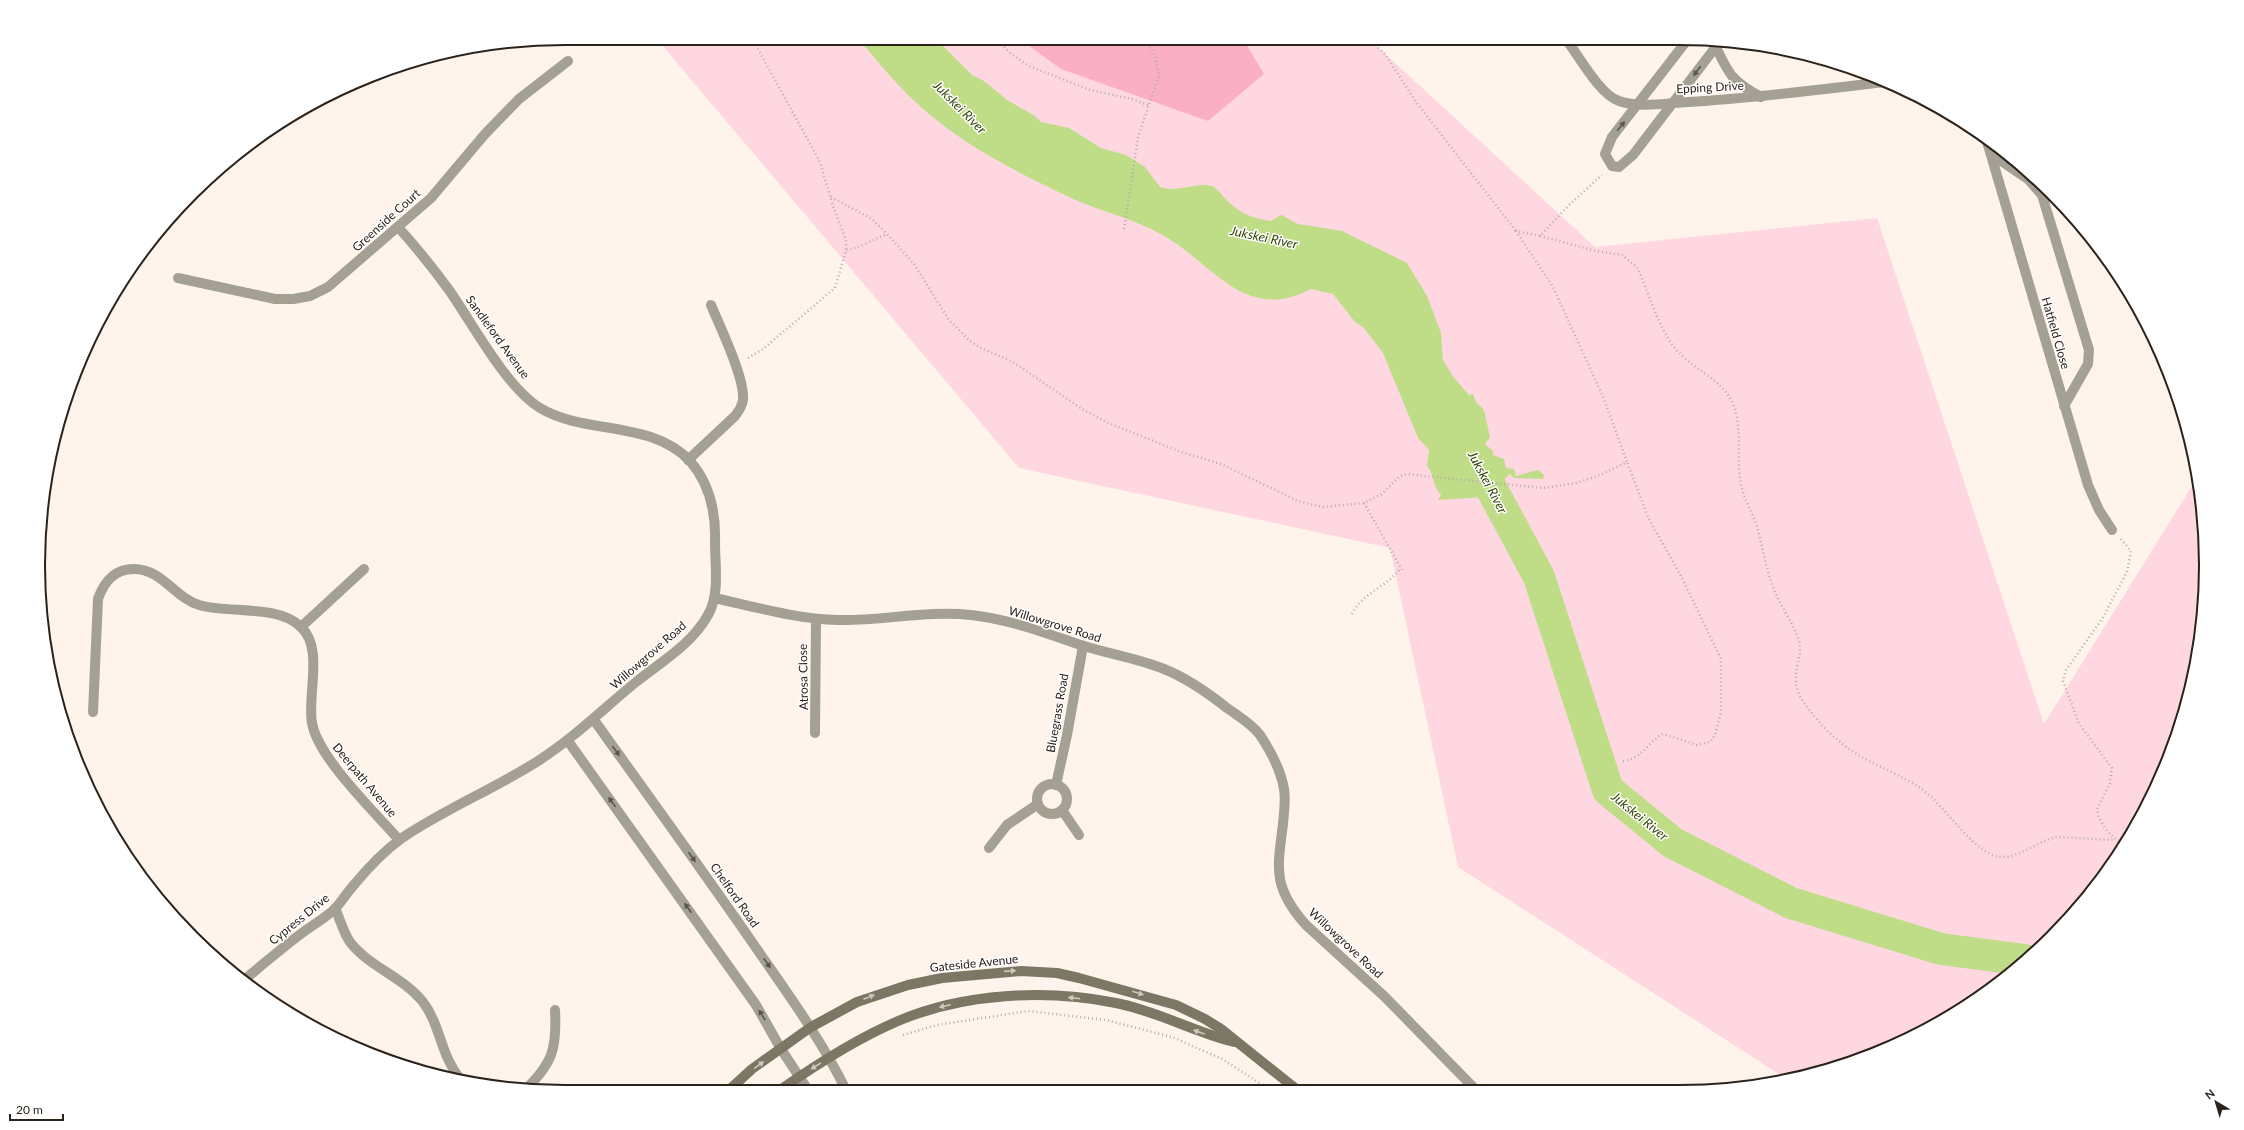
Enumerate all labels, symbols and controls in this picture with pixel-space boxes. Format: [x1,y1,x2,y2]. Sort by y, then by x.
one-way arrow [1693,66,1702,77]
water label: Jukskei River [929,76,990,137]
street label: Epping Drive [1676,78,1744,96]
one-way arrow [1616,120,1625,131]
street label: Greenside Court [349,185,424,254]
water label: Jukskei River [1228,222,1300,252]
street label: Sandleford Avenue [463,293,533,381]
street label: Hatfield Close [2039,295,2073,371]
water label: Jukskei River [1464,447,1511,517]
street label: Willowgrove Road [1007,603,1103,645]
street label: Willowgrove Road [607,618,689,692]
street label: Atrosa Close [795,644,811,710]
street label: Bluegrass Road [1043,672,1071,754]
street label: Deerpath Avenue [330,740,400,820]
one-way arrow [612,746,621,757]
water label: Jukskei River [1608,788,1672,844]
one-way arrow [608,797,616,808]
one-way arrow [688,852,696,862]
street label: Chelford Road [707,860,763,930]
street label: Cypress Drive [266,890,332,948]
one-way arrow [684,903,692,913]
street label: Willowgrove Road [1306,905,1386,981]
street label: Gateside Avenue [929,951,1019,975]
one-way arrow [763,958,771,969]
one-way arrow [1004,968,1016,975]
one-way arrow [1132,990,1144,996]
one-way arrow [864,994,875,1000]
one-way arrow [1068,995,1080,1001]
one-way arrow [939,1004,951,1010]
one-way arrow [758,1010,766,1020]
one-way arrow [1192,1029,1204,1035]
one-way arrow [753,1061,764,1069]
one-way arrow [811,1062,821,1070]
north arrow [2196,1082,2236,1122]
text: N [2202,1086,2217,1101]
scale bar [10,1096,63,1122]
text: 20 m [16,1102,43,1117]

